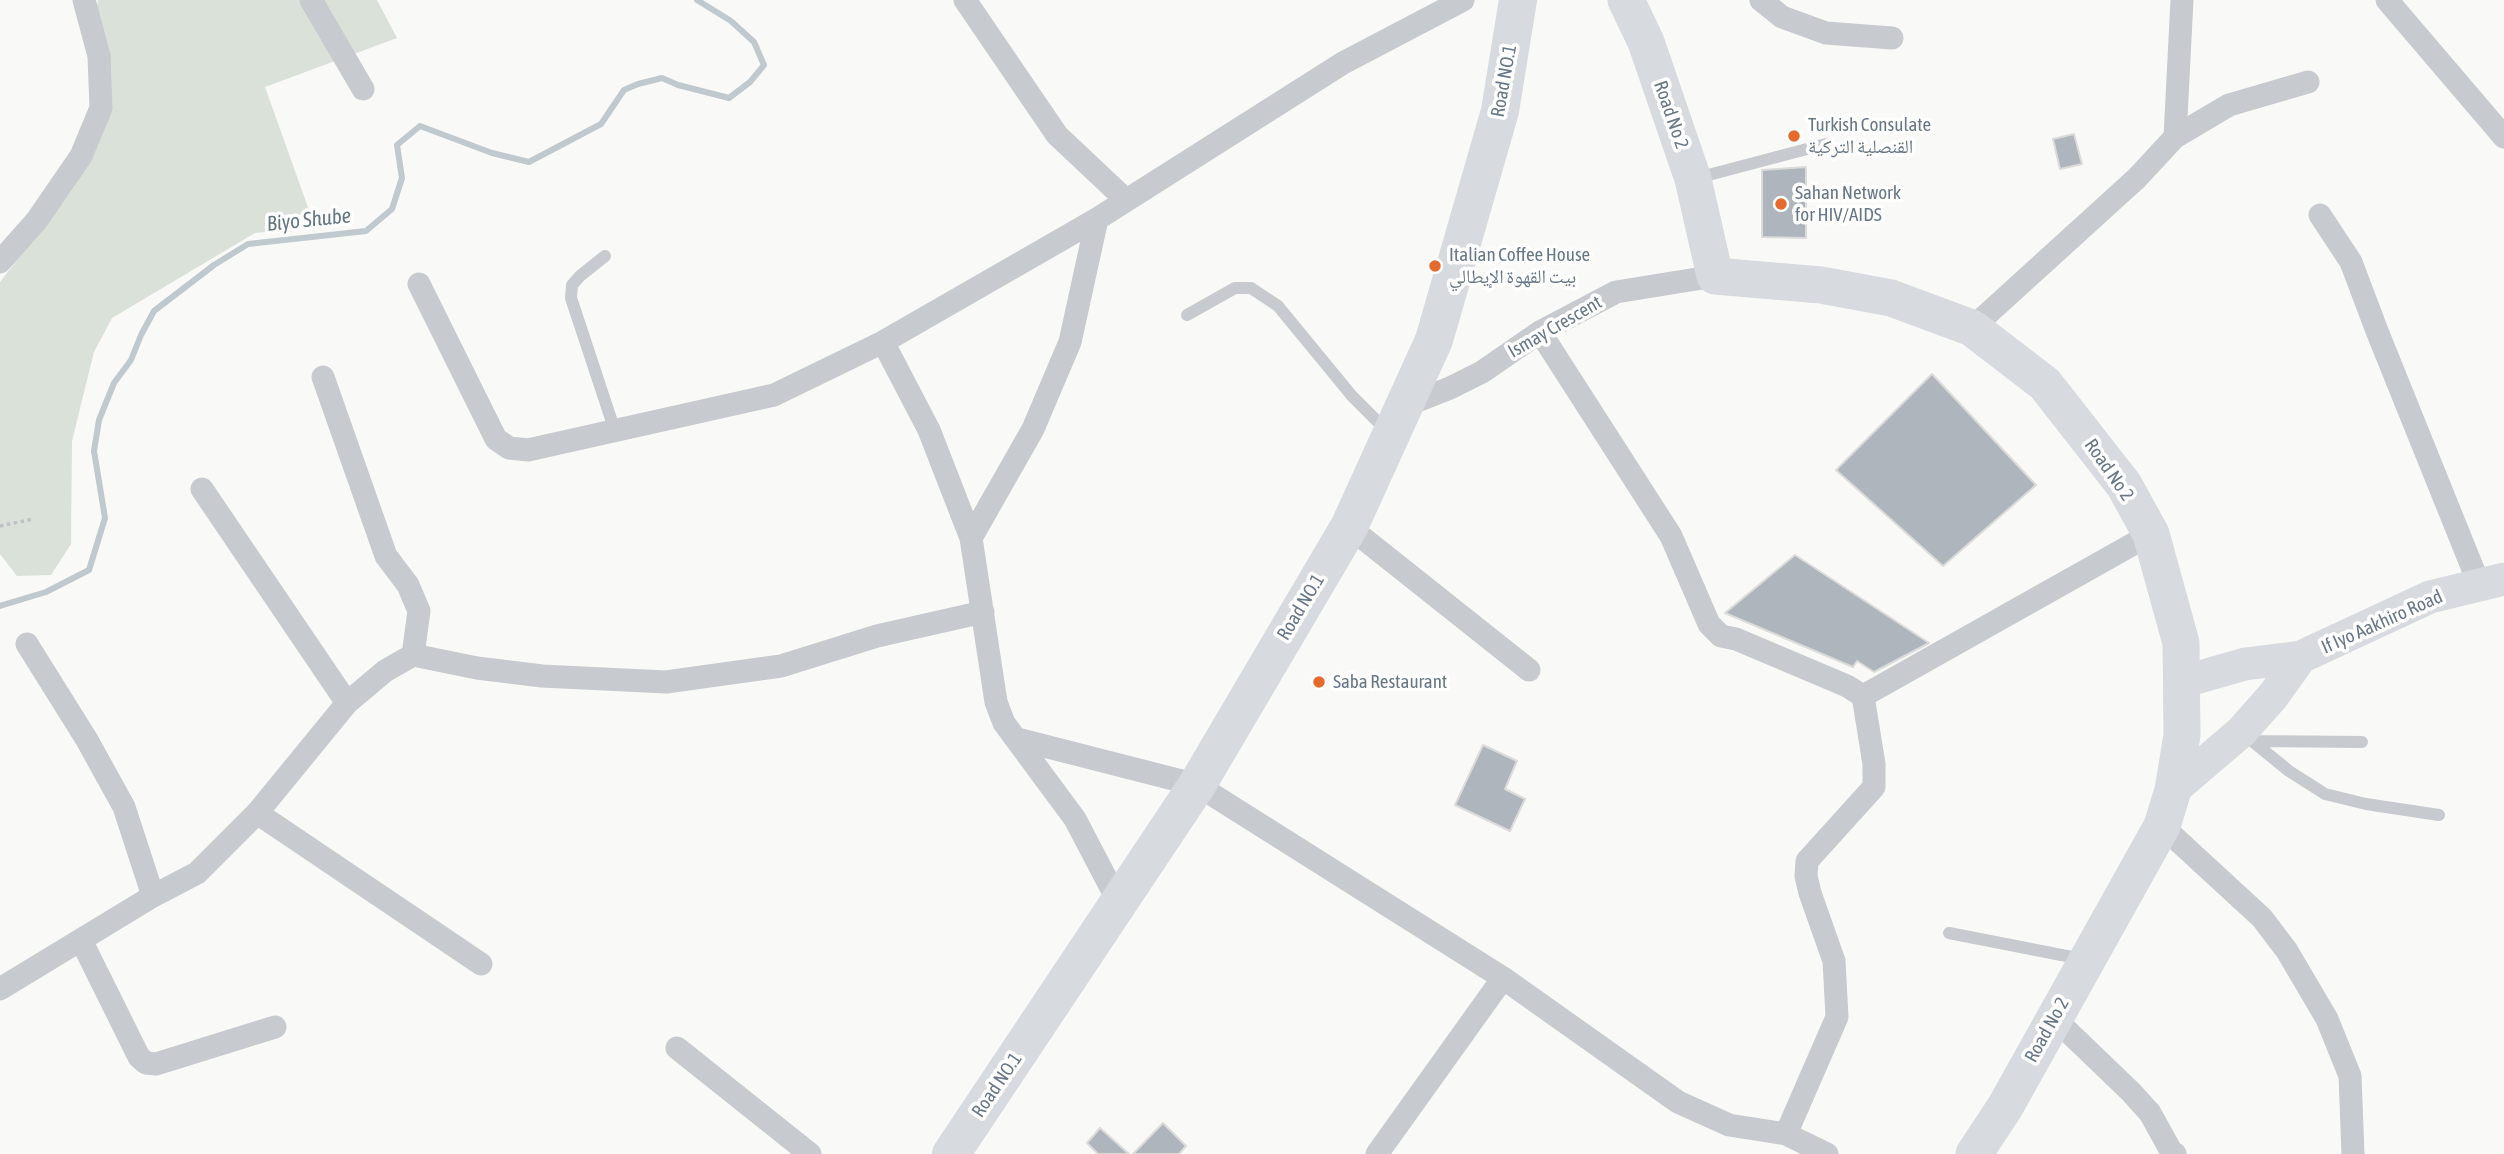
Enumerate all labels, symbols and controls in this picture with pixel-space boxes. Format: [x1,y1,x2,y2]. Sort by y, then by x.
street label: Road NO.1 [1486,43,1522,119]
street label: Road No 2 [1649,78,1693,152]
place label: Turkish Consulate القنصلية التركية [1808,114,1931,158]
marker: Turkish Consulate القنصلية التركية [1786,128,1802,144]
place label: Sahan Network for HIV/AIDS [1795,182,1901,226]
marker: Sahan Network for HIV/AIDS [1773,196,1789,212]
water label: Biyo Shube [266,203,352,237]
place label: Italian Coffee House بيت القهوة الإيطالي [1449,244,1590,288]
marker: Italian Coffee House بيت القهوة الإيطالي [1427,258,1443,274]
street label: Ismay Crescent [1504,291,1606,363]
street label: Road No 2 [2079,435,2139,505]
street label: Road NO.1 [1272,570,1330,644]
street label: If Iyo Aakhiro Road [2318,585,2446,659]
place label: Saba Restaurant [1333,671,1447,693]
marker: Saba Restaurant [1311,674,1327,690]
street label: Road No 2 [2020,994,2074,1066]
street label: Road NO.1 [967,1048,1027,1122]

